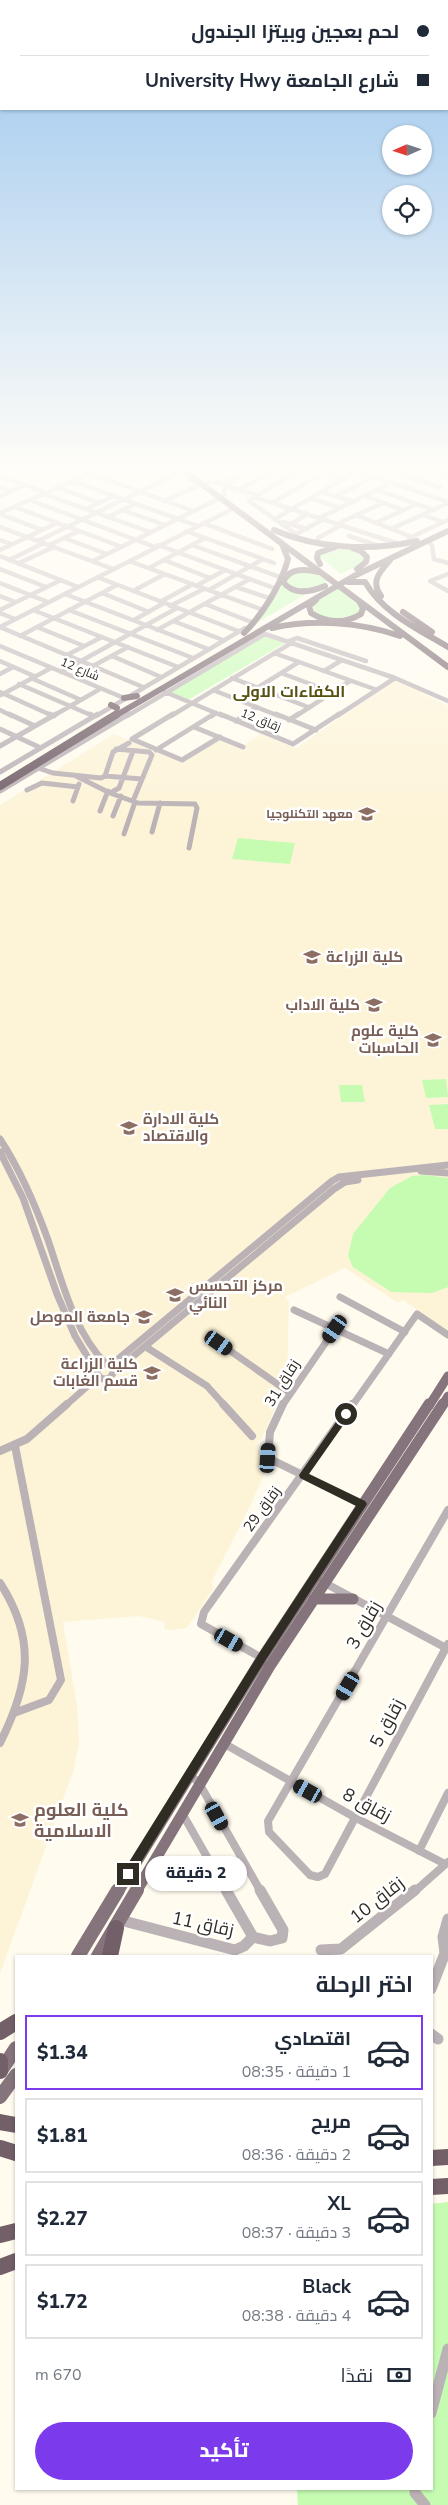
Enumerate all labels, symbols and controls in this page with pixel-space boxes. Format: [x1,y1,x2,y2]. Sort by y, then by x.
text: لحم بعجين وبيتزا الجندول [191,19,399,45]
text: شارع الجامعة University Hwy [145,68,399,94]
north arrow [382,125,432,175]
map controls [382,125,432,235]
button: locate [382,185,432,235]
street label: شارع 12 [58,654,102,684]
district label: الكفاءات الاولى [233,681,345,703]
street label: زقاق 12 [239,705,283,735]
school or university icon: معهد التكنلوجيا [357,804,377,824]
place label: معهد التكنلوجيا [266,806,353,822]
school or university icon: كلية الزراعة [302,947,322,967]
place label: كلية الزراعة [326,947,403,967]
place label: كلية الاداب [285,995,360,1015]
school or university icon: كلية الاداب [364,995,384,1015]
place label: كلية علوم الحاسبات [351,1021,419,1058]
school or university icon: كلية علوم الحاسبات [423,1030,443,1050]
place label: كلية الادارة والاقتصاد [143,1109,219,1146]
school or university icon: كلية الادارة والاقتصاد [119,1118,139,1138]
place label: مركز التحسس النائي [189,1276,283,1315]
school or university icon: مركز التحسس النائي [165,1285,185,1305]
place label: جامعة الموصل [30,1307,130,1327]
school or university icon: جامعة الموصل [134,1307,154,1327]
car [320,1312,349,1346]
car [202,1328,235,1358]
place label: كلية الزراعة قسم الغابات [53,1354,138,1391]
street label: زقاق 31 [260,1356,304,1410]
school or university icon: كلية الزراعة قسم الغابات [142,1363,162,1383]
route start [335,1403,357,1425]
car [259,1443,276,1473]
street label: زقاق 29 [239,1482,285,1536]
street label: زقاق 3 [341,1597,387,1653]
car [212,1626,245,1654]
car [334,1669,361,1703]
street label: زقاق 5 [364,1694,410,1752]
car [291,1777,324,1805]
street label: زقاق 8 [338,1782,396,1828]
place label: كلية العلوم الاسلامية [34,1798,129,1843]
car [203,1799,230,1833]
school or university icon: كلية العلوم الاسلامية [10,1810,30,1830]
callout: 2 دقيقة [146,1856,248,1892]
text: 2 دقيقة [166,1862,226,1884]
route end [117,1863,139,1885]
street label: زقاق 10 [345,1871,409,1929]
street label: زقاق 11 [170,1906,236,1942]
text: اختر الرحلة [316,1970,413,2000]
text: اقتصادي [275,2026,351,2052]
icon: car [366,2030,411,2075]
text: $1.34 [37,2040,88,2066]
text: 1 دقيقة · 08:35 [242,2061,351,2083]
text: مريح [311,2109,351,2135]
icon: car [366,2113,411,2158]
text: $1.81 [37,2123,88,2149]
text: 2 دقيقة · 08:36 [242,2144,351,2166]
text: XL [328,2191,351,2217]
icon: car [366,2196,411,2241]
text: $2.27 [37,2206,88,2232]
text: 3 دقيقة · 08:37 [242,2222,351,2244]
text: Black [302,2274,351,2300]
icon: car [366,2279,411,2324]
text: $1.72 [37,2289,88,2315]
text: 4 دقيقة · 08:38 [242,2305,351,2327]
icon: cash [385,2361,413,2389]
text: نقدًا [341,2363,373,2389]
text: 670 m [35,2364,82,2386]
button: تأكيد [35,2422,413,2480]

